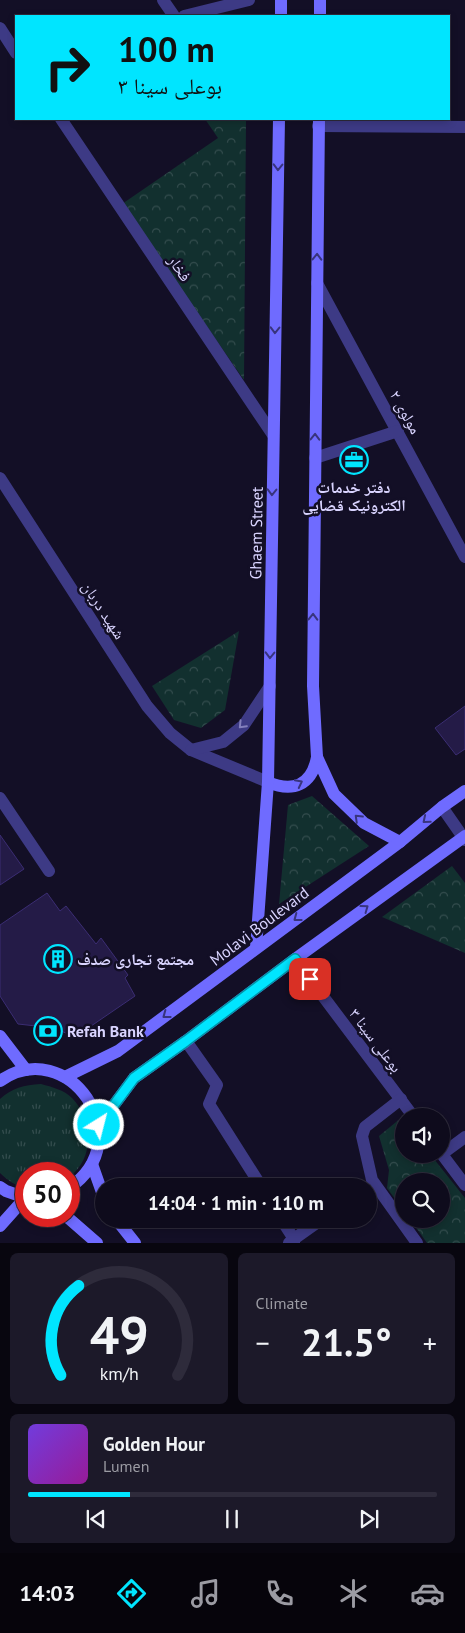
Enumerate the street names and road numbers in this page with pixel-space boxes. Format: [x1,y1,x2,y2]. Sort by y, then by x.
street label: فخار [163,250,196,285]
street label: مولوی ۲ [385,387,426,438]
street label: Ghaem Street [245,486,267,580]
street label: شهید دربان [77,577,130,643]
street label: Molavi Boulevard [206,882,312,970]
street label: بوعلی سینا ۳ [344,1004,407,1077]

